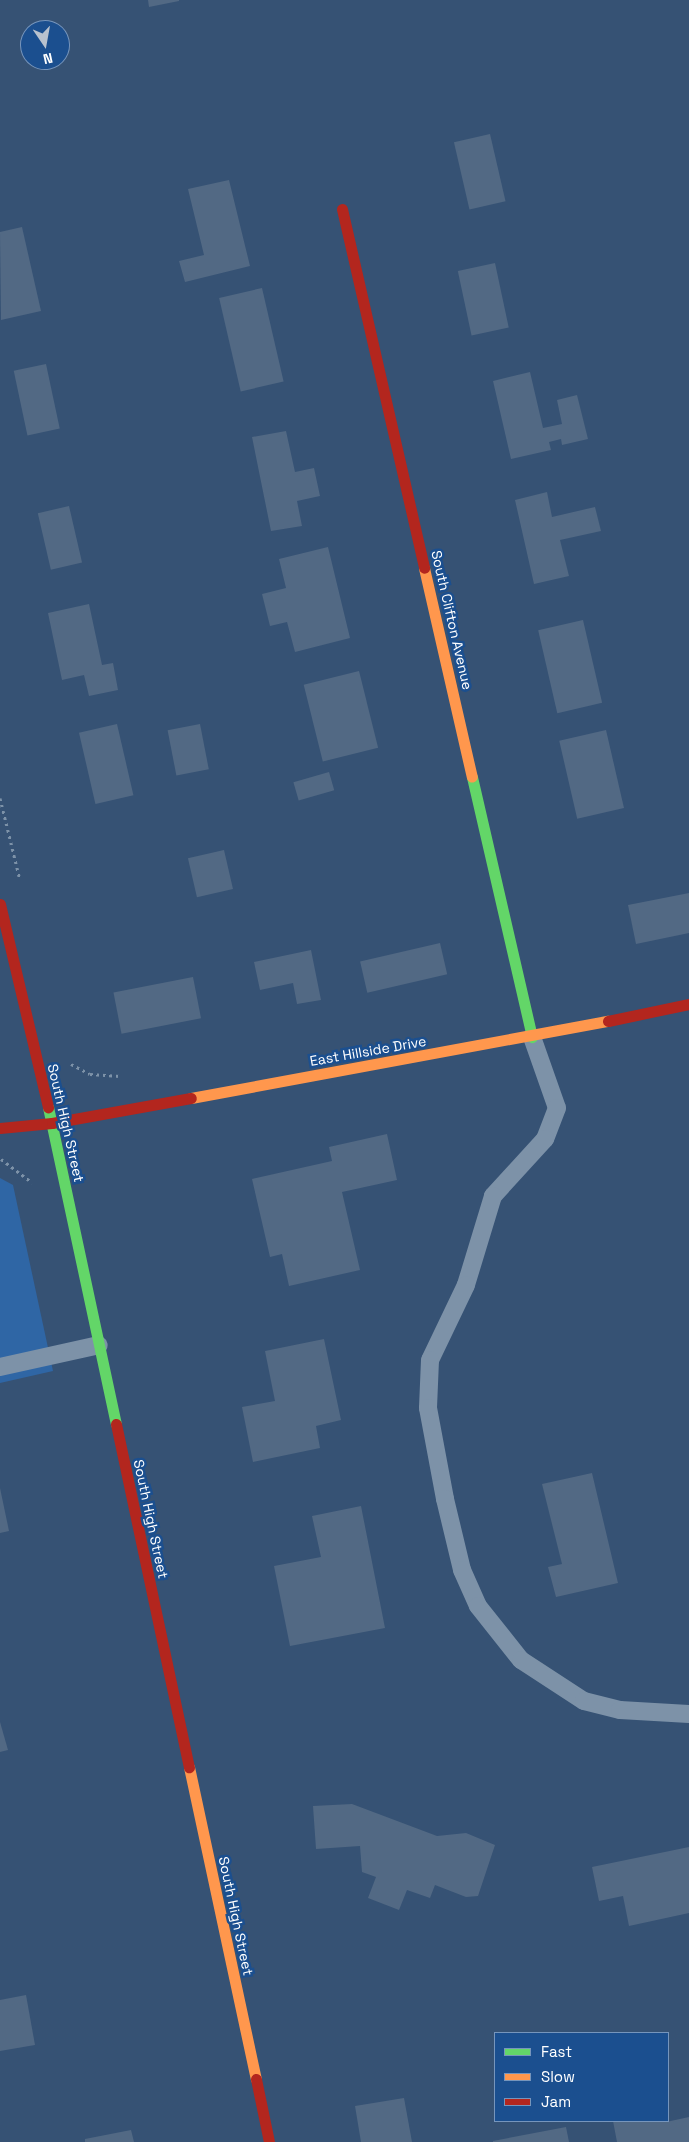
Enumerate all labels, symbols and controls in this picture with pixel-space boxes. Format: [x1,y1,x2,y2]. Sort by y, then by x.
north arrow [20,20,70,70]
text: N [41,49,54,68]
street label: South Clifton Avenue [428,549,476,691]
street label: East Hillside Drive [309,1032,427,1070]
street label: South High Street [44,1062,88,1184]
street label: South High Street [130,1458,172,1580]
street label: South High Street [215,1855,257,1977]
legend [494,2032,669,2122]
text: Fast [541,2042,572,2061]
text: Slow [541,2067,575,2086]
text: Jam [541,2092,571,2111]

